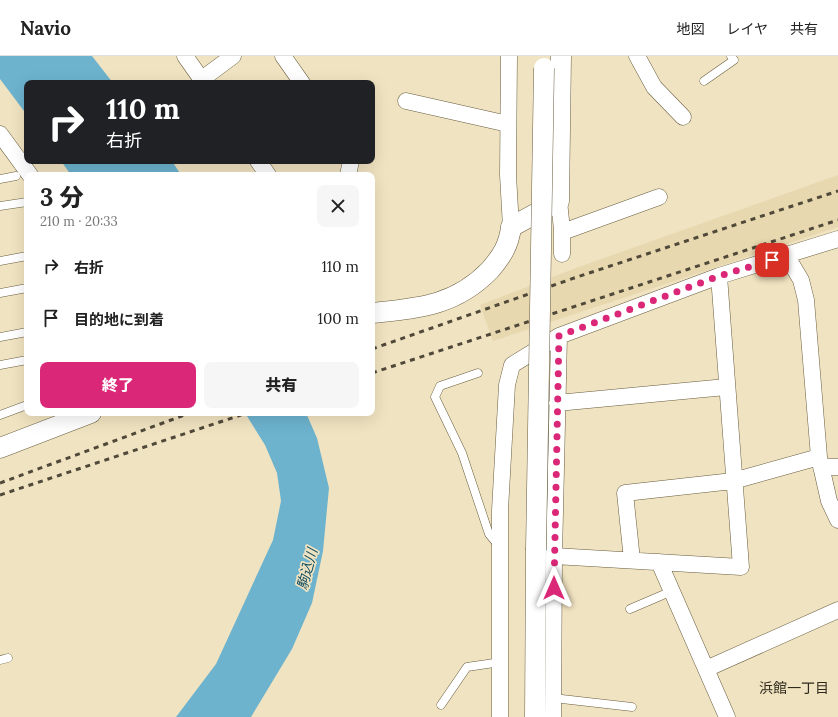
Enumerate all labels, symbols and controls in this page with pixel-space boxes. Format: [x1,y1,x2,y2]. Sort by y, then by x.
text: Navio [20,16,71,40]
text: 地図 [676,20,704,38]
text: レイヤ [726,20,768,38]
text: 共有 [790,20,818,38]
text: 110 m [106,91,180,127]
icon: right [40,96,92,148]
text: 右折 [106,129,142,152]
text: 3 分 [40,182,84,213]
button: close [317,185,359,227]
text: 210 m · 20:33 [40,213,118,230]
pin [755,243,789,277]
icon: arrive [761,249,783,271]
icon: right [40,255,62,277]
text: 110 m [321,257,359,276]
text: 右折 [74,258,104,277]
icon: arrive [40,307,62,329]
text: 100 m [318,309,359,328]
text: 目的地に到着 [74,310,164,329]
button: 終了 [40,362,196,408]
button: 共有 [204,362,359,408]
water label: 駒込川 [293,544,322,592]
position arrow [533,567,575,609]
district label: 浜館一丁目 [759,679,829,697]

